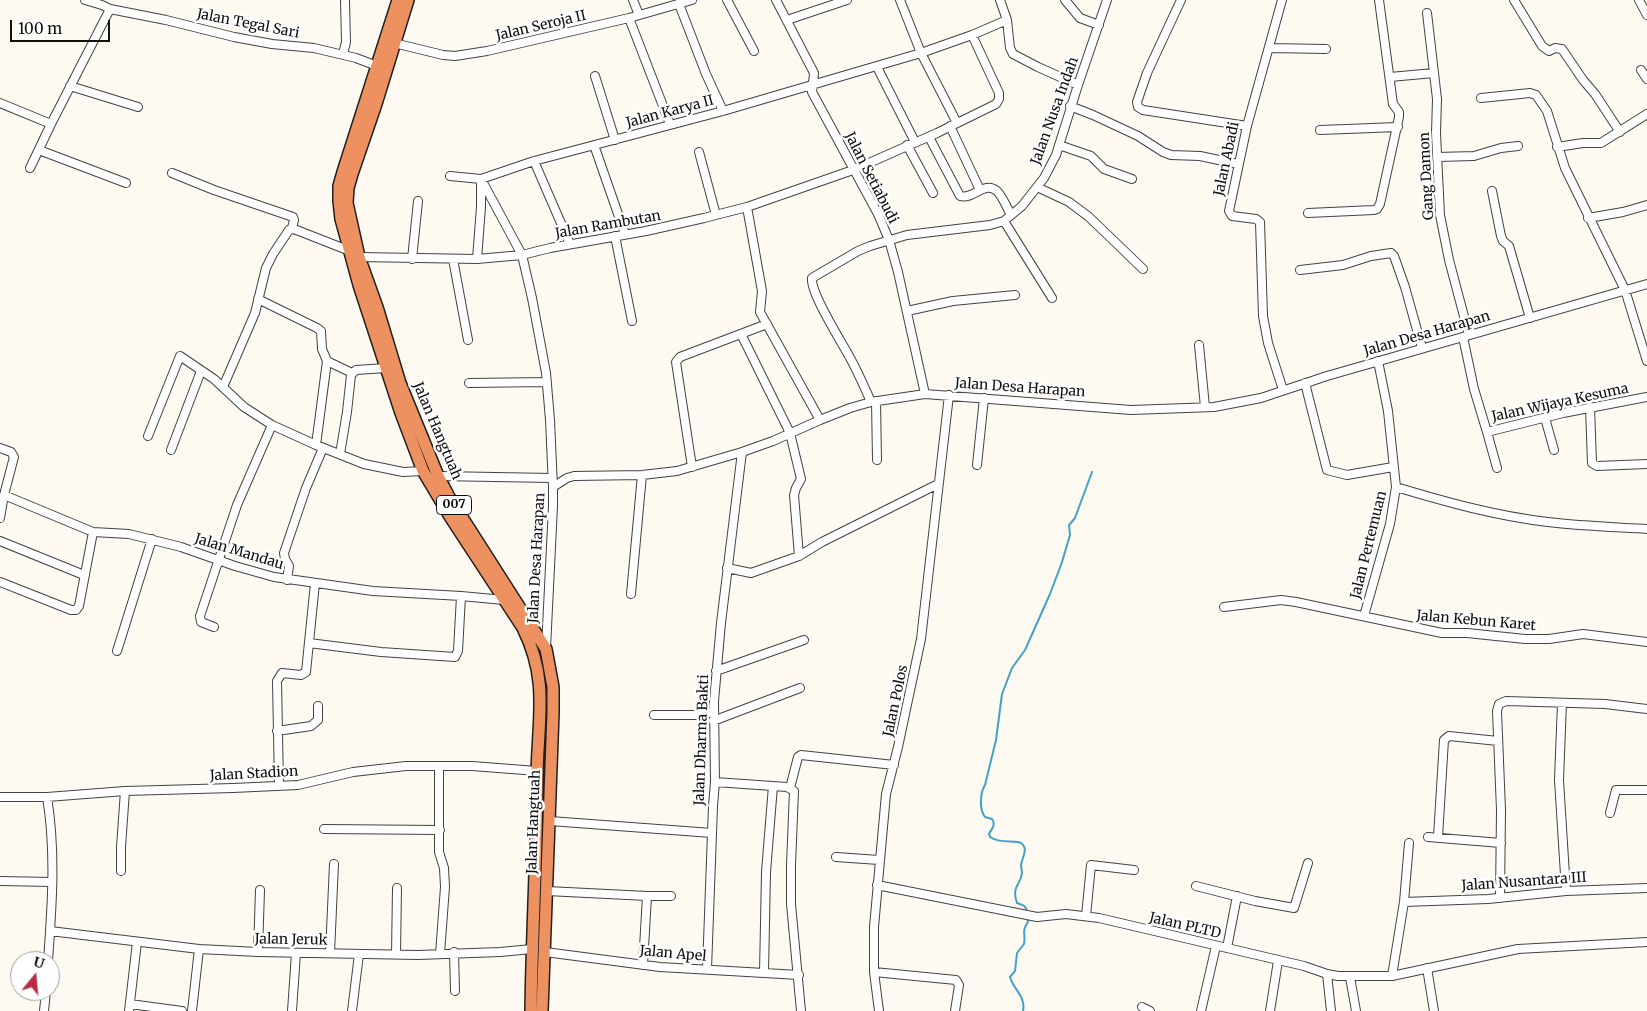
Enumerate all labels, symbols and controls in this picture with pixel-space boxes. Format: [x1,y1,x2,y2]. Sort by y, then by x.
street label: Jalan Tegal Sari [195,6,301,42]
street label: Jalan Seroja II [494,7,588,45]
scale bar [12,10,112,42]
text: 100 m [18,19,62,38]
street label: Jalan Nusa Indah [1028,55,1082,167]
street label: Jalan Karya II [624,92,716,132]
street label: Jalan Abadi [1211,120,1243,198]
street label: Jalan Setiabudi [841,129,901,227]
street label: Gang Damon [1416,132,1438,220]
street label: Jalan Rambutan [554,207,662,243]
street label: Jalan Desa Harapan [1362,308,1492,360]
street label: Jalan Desa Harapan [954,375,1086,401]
street label: Jalan Hangtuah [409,380,465,482]
street label: Jalan Wijaya Kesuma [1490,380,1630,426]
street label: Jalan Pertemuan [1347,489,1391,601]
street label: Jalan Desa Harapan [525,492,549,624]
road number: 007 [436,496,472,514]
street label: Jalan Mandau [192,530,286,574]
street label: Jalan Kebun Karet [1416,607,1536,635]
street label: Jalan Polos [880,664,912,738]
street label: Jalan Dharma Bakti [691,674,713,806]
street label: Jalan Stadion [209,763,299,785]
street label: Jalan Hangtuah [524,770,544,874]
street label: Jalan Nusantara III [1461,869,1587,895]
street label: Jalan PLTD [1147,910,1223,942]
street label: Jalan Jeruk [254,931,328,949]
street label: Jalan Apel [639,943,707,965]
north arrow [10,951,60,1001]
text: U [31,952,47,973]

